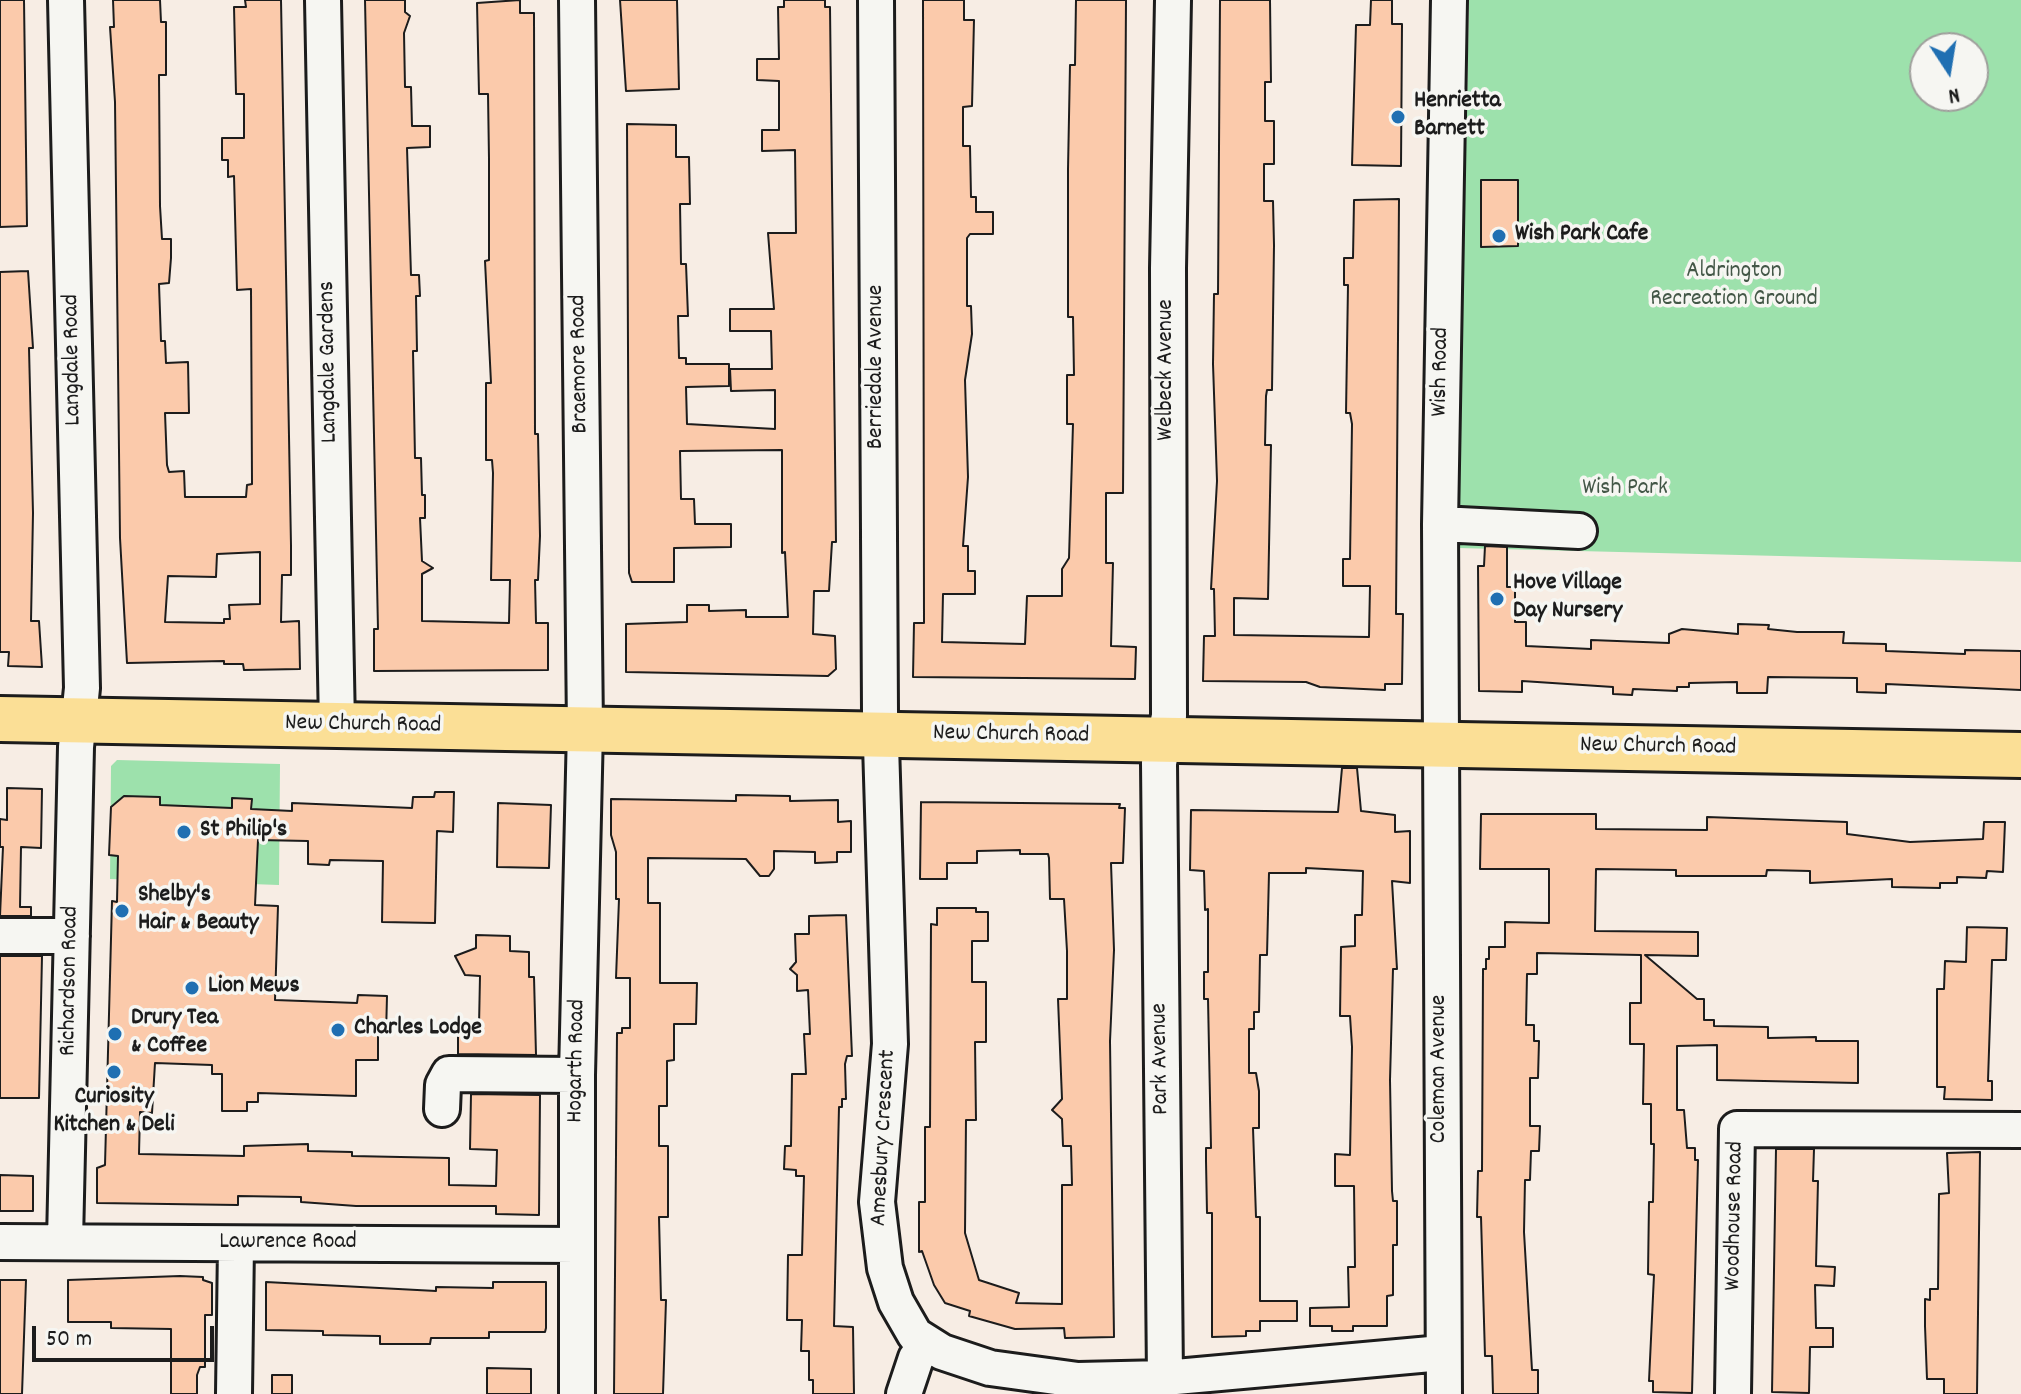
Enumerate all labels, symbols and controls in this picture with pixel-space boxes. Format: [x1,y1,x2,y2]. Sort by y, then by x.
north arrow [1909,32,1989,112]
text: N [1945,78,1962,110]
place label: Henrietta Barnett [1414,89,1501,145]
marker: Henrietta Barnett [1389,108,1407,126]
place label: Wish Park Cafe [1515,222,1648,250]
marker: Wish Park Cafe [1490,227,1508,245]
park label: Aldrington Recreation Ground [1650,259,1818,315]
street label: Langdale Gardens [314,281,346,443]
street label: Berriedale Avenue [864,285,892,449]
street label: Langdale Road [58,294,90,426]
street label: Braemore Road [565,294,597,434]
street label: Welbeck Avenue [1154,299,1182,441]
street label: Wish Road [1427,327,1457,417]
park label: Wish Park [1582,476,1668,504]
place label: Hove Village Day Nursery [1513,571,1622,627]
marker: Hove Village Day Nursery [1488,590,1506,608]
street label: New Church Road [285,710,441,742]
street label: New Church Road [933,720,1089,752]
street label: New Church Road [1580,732,1736,764]
place label: St Philip's [200,818,287,846]
marker: St Philip's [175,823,193,841]
place label: Shelby's Hair & Beauty [138,883,259,939]
marker: Shelby's Hair & Beauty [113,902,131,920]
street label: Richardson Road [55,906,87,1056]
place label: Lion Mews [208,974,300,1002]
marker: Lion Mews [183,979,201,997]
street label: Coleman Avenue [1427,995,1455,1143]
street label: Hogarth Road [563,999,593,1123]
street label: Park Avenue [1147,1003,1177,1115]
place label: Drury Tea & Coffee [131,1006,218,1062]
place label: Charles Lodge [354,1016,482,1044]
marker: Charles Lodge [329,1021,347,1039]
marker: Drury Tea & Coffee [106,1025,124,1043]
street label: Amesbury Crescent [866,1049,904,1227]
marker: Curiosity Kitchen & Deli [105,1063,123,1081]
place label: Curiosity Kitchen & Deli [53,1085,175,1141]
street label: Woodhouse Road [1720,1141,1752,1291]
street label: Lawrence Road [219,1230,357,1258]
scale bar [36,1310,218,1360]
text: 50 m [46,1323,92,1357]

